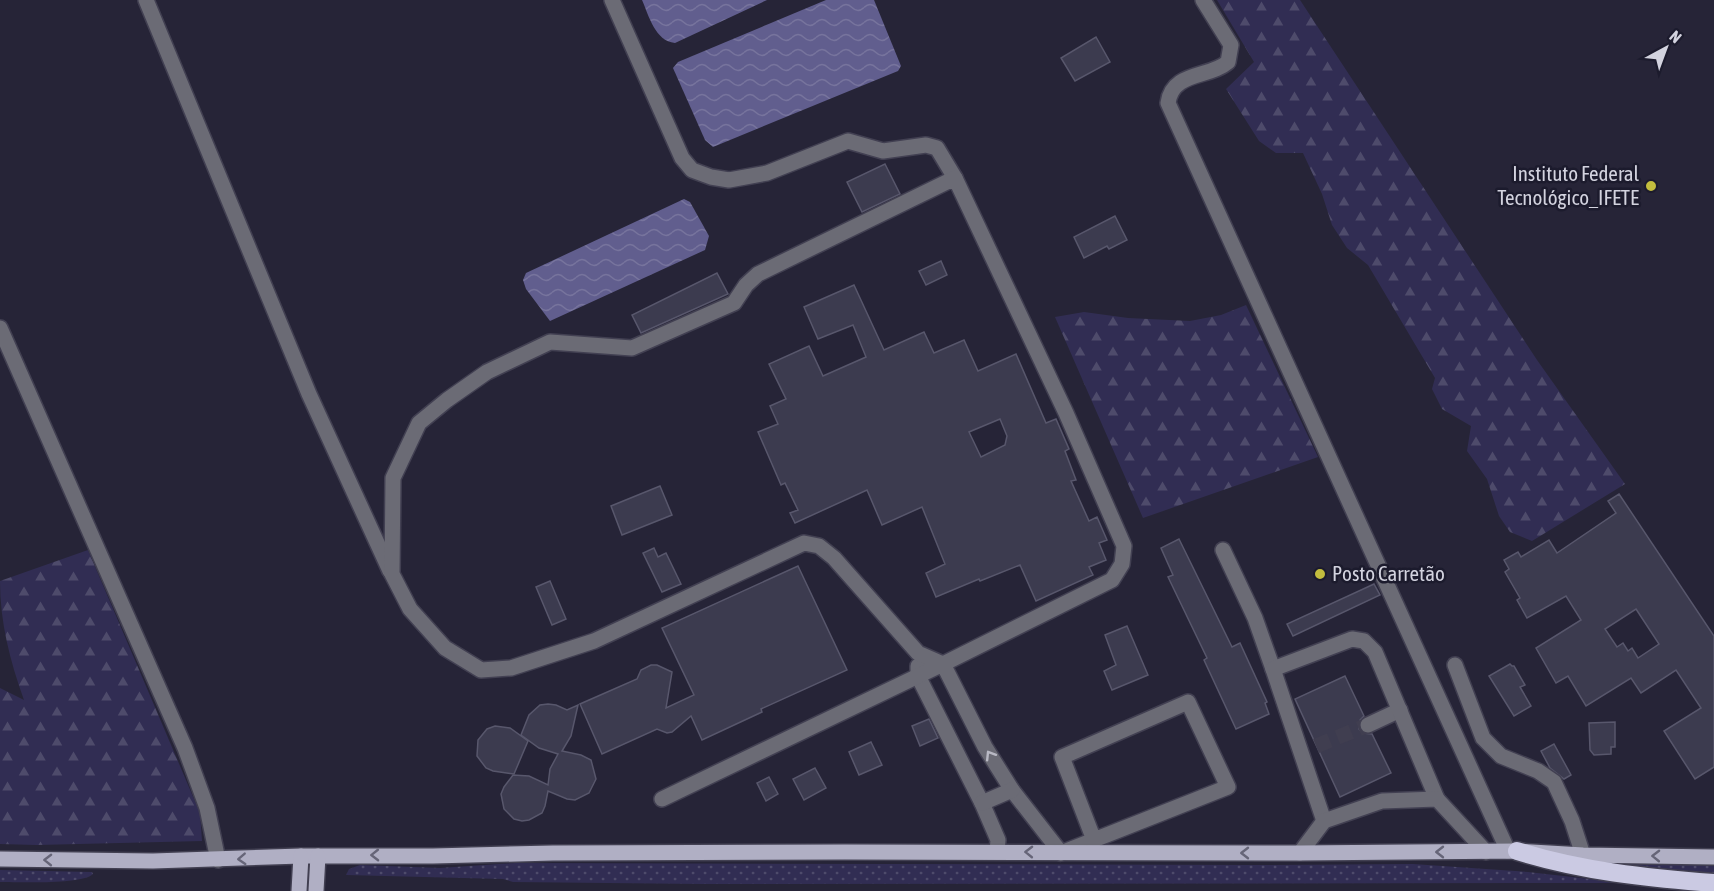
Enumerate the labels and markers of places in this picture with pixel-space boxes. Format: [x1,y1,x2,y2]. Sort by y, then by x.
place label: Instituto Federal Tecnológico_IFETE [1497,161,1639,209]
marker: Instituto Federal Tecnológico_IFETE [1644,179,1658,193]
place label: Posto Carretão [1332,561,1445,585]
marker: Posto Carretão [1313,567,1327,581]

